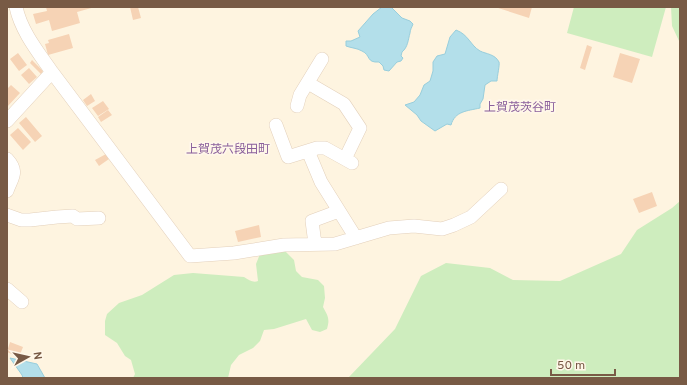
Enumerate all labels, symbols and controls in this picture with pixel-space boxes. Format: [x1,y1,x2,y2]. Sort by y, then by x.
district label: 上賀茂茨谷町 [484,100,556,116]
district label: 上賀茂六段田町 [186,142,270,158]
north arrow [8,337,48,377]
text: N [29,351,44,361]
scale bar [551,351,615,377]
text: 50 m [557,358,585,374]

